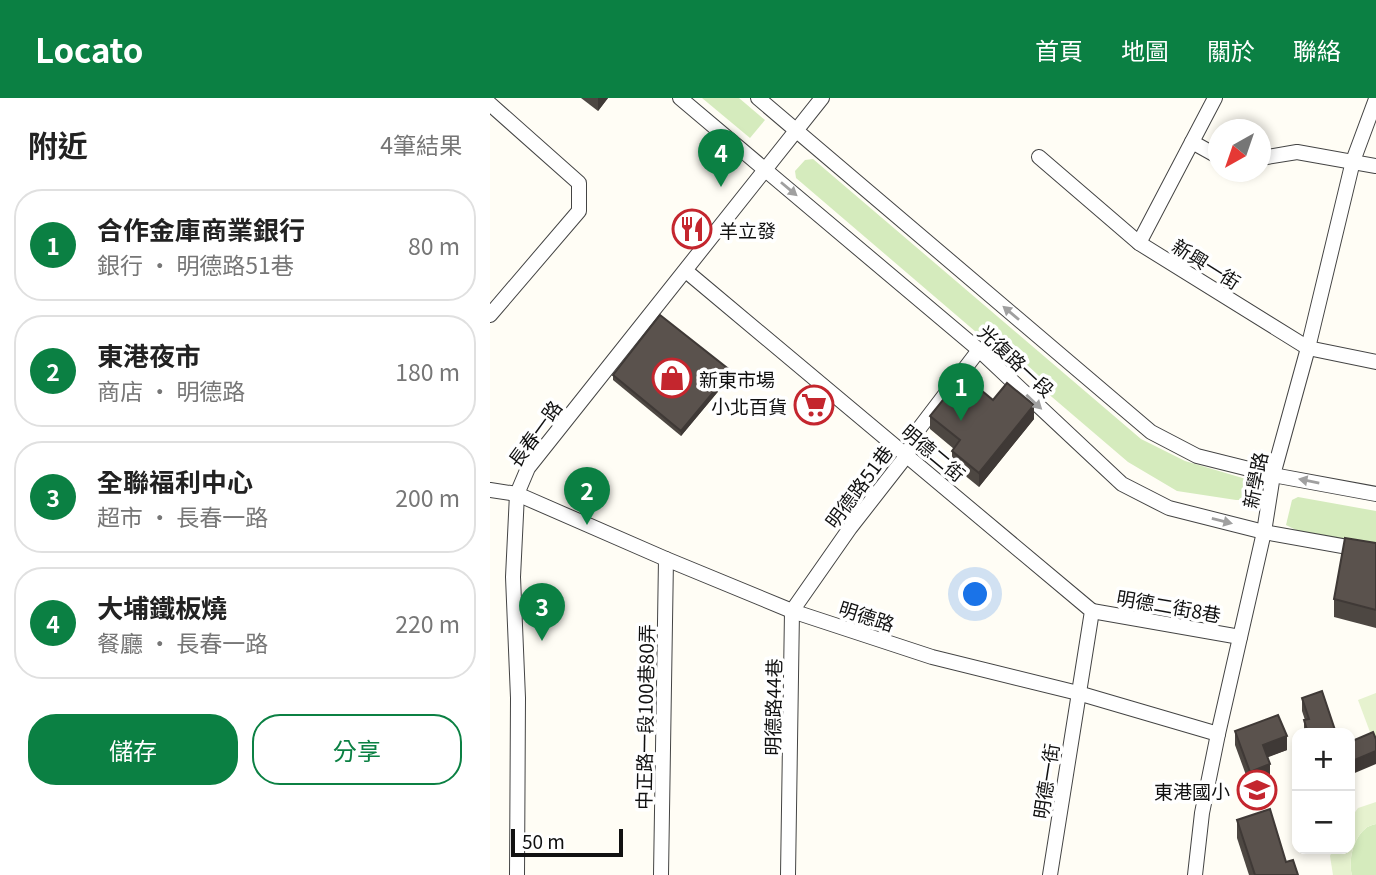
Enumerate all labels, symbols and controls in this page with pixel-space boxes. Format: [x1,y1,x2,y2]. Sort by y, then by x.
text: Locato [35,25,143,73]
text: 首頁 [1035,32,1083,67]
text: 地圖 [1121,32,1169,67]
text: 關於 [1207,32,1255,67]
text: 聯絡 [1293,32,1341,67]
north arrow [1208,119,1271,182]
text: 附近 [28,122,88,166]
text: 4筆結果 [380,127,462,161]
pin: 4 [698,129,744,187]
one-way arrow [779,181,797,196]
restaurant icon: 羊立發 [671,208,713,250]
text: 合作金庫商業銀行 [97,210,305,247]
place label: 羊立發 [719,216,776,243]
text: 1 [46,228,60,262]
text: 80 m [408,228,460,262]
street label: 新興一街 [1168,231,1246,295]
text: 銀行 · 明德路51巷 [97,247,294,281]
one-way arrow [1003,306,1021,321]
street label: 光復路一段 [973,318,1061,402]
text: 東港夜市 [97,336,201,373]
text: 2 [46,354,60,388]
text: 180 m [395,354,460,388]
shop icon: 新東市場 [651,357,693,399]
pin: 1 [938,363,984,421]
place label: 新東市場 [699,365,775,392]
text: 商店 · 明德路 [97,373,245,407]
supermarket icon: 小北百貨 [793,384,835,426]
place label: 小北百貨 [711,392,787,419]
one-way arrow [1026,393,1043,410]
street label: 長春一路 [501,394,567,472]
street label: 明德二街 [896,417,972,487]
street label: 明德路51巷 [818,439,898,533]
street label: 新學路 [1235,449,1273,511]
text: 全聯福利中心 [97,462,253,499]
pin: 2 [564,467,610,525]
one-way arrow [1298,475,1320,486]
text: 3 [46,480,60,514]
text: 200 m [395,480,460,514]
text: 超市 · 長春一路 [97,499,268,533]
one-way arrow [1211,516,1233,527]
your location [958,577,992,611]
pin: 3 [519,583,565,641]
street label: 明德二街8巷 [1115,583,1223,627]
text: 大埔鐵板燒 [97,588,227,625]
street label: 明德路 [836,593,898,637]
text: 4 [46,606,60,640]
text: 220 m [395,606,460,640]
street label: 中正路一段100巷80弄 [629,624,659,810]
text: 餐廳 · 長春一路 [97,625,268,659]
street label: 明德路44巷 [758,658,786,756]
button: 儲存 [28,714,238,785]
button: 分享 [252,714,462,785]
map controls [1292,728,1355,854]
button: + [1292,728,1355,791]
street label: 明德一街 [1026,741,1064,821]
school or university icon: 東港國小 [1236,769,1278,811]
place label: 東港國小 [1154,777,1230,804]
button: − [1292,791,1355,854]
scale bar [511,826,623,858]
text: 50 m [522,827,565,854]

